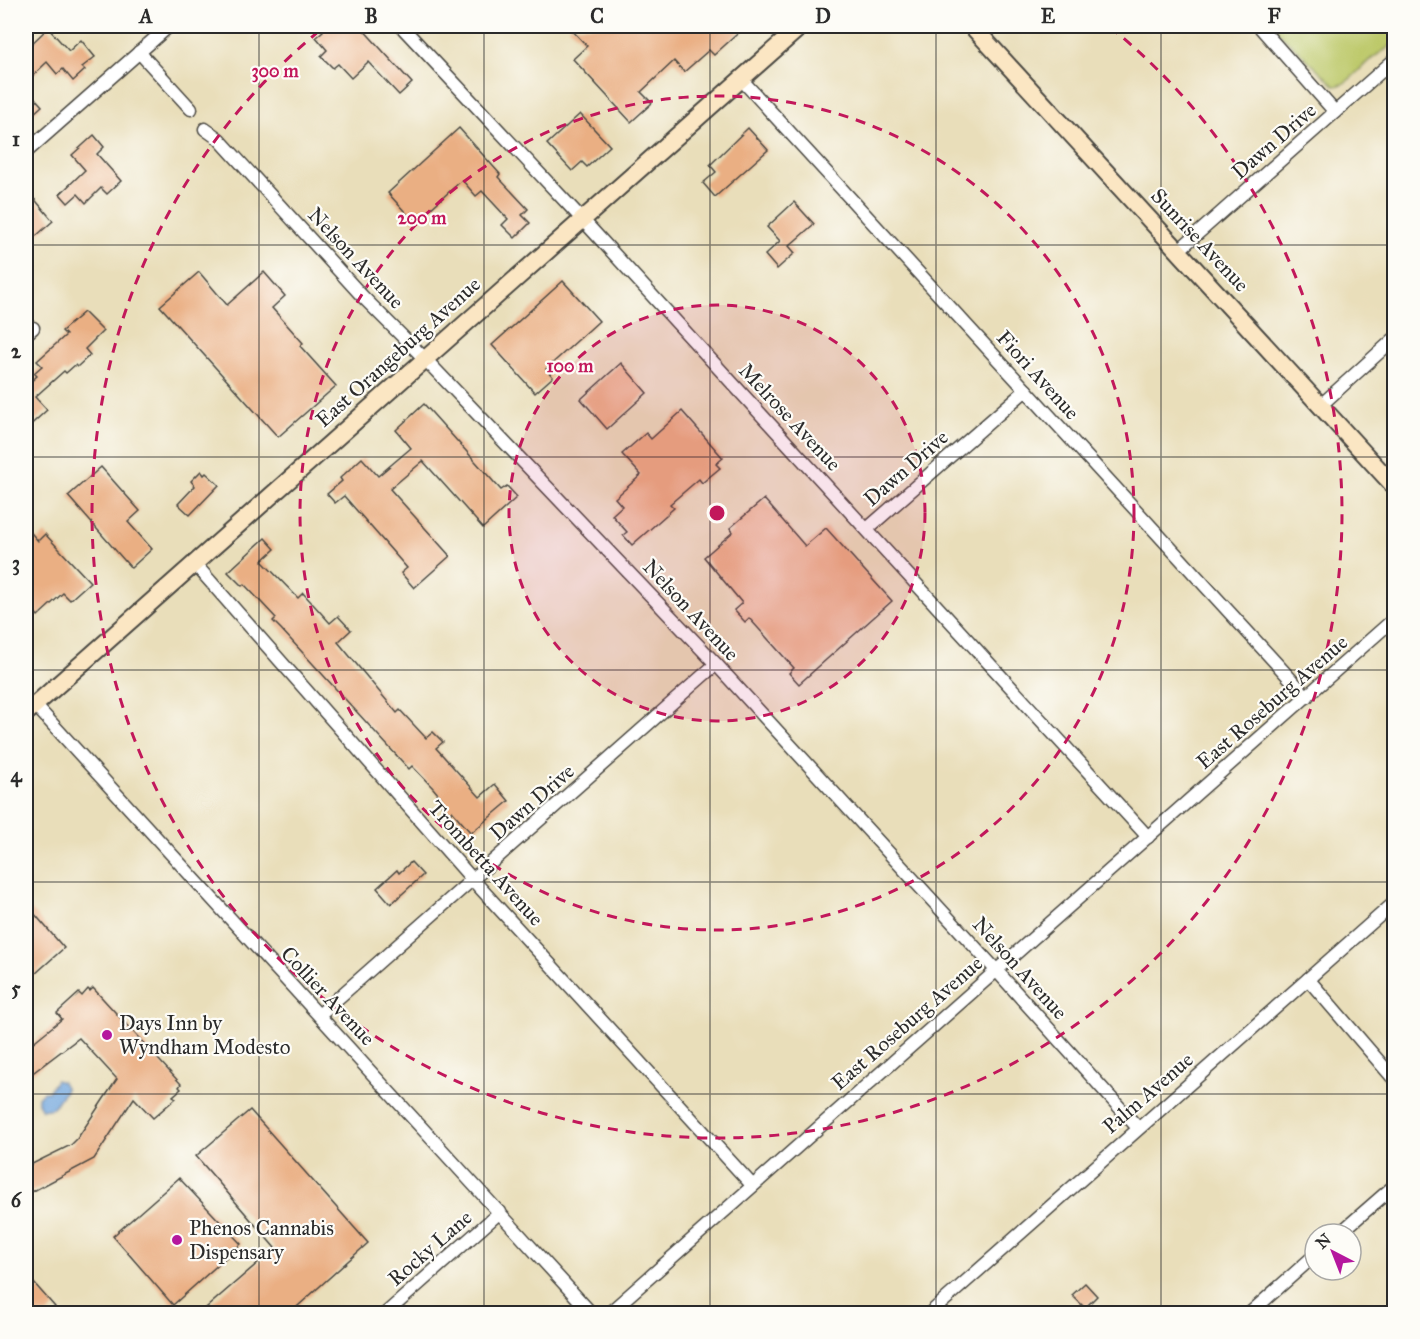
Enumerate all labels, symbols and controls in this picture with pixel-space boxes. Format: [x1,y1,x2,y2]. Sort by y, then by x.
text: A [137,4,153,28]
text: B [364,4,378,28]
text: C [590,4,604,28]
text: D [815,4,831,28]
text: E [1041,4,1056,28]
text: F [1267,4,1281,28]
text: 300 m [251,60,299,83]
street label: Dawn Drive [1226,97,1322,185]
text: 1 [12,127,20,151]
street label: Sunrise Avenue [1145,183,1255,297]
street label: Nelson Avenue [302,202,410,314]
text: 200 m [398,207,447,229]
street label: East Orangeburg Avenue [310,271,486,433]
street label: Fiori Avenue [991,325,1085,425]
text: 2 [11,339,22,363]
text: 100 m [547,355,594,377]
street label: Melrose Avenue [733,358,847,477]
street label: Dawn Drive [858,424,954,512]
centre of rings [707,503,727,523]
text: 3 [12,551,20,576]
street label: Nelson Avenue [637,554,745,666]
street label: East Roseburg Avenue [1191,629,1353,775]
street label: Dawn Drive [484,758,580,846]
text: 4 [10,763,22,788]
street label: Trombetta Avenue [423,795,549,931]
street label: Nelson Avenue [967,911,1073,1025]
street label: Collier Avenue [275,941,381,1051]
street label: East Roseburg Avenue [826,950,988,1096]
text: 5 [11,976,21,1000]
place label: Days Inn by Wyndham Modesto [119,1010,291,1060]
marker: Days Inn by Wyndham Modesto [100,1028,114,1042]
street label: Palm Avenue [1097,1046,1199,1139]
text: 6 [11,1188,23,1212]
street label: Rocky Lane [383,1204,478,1292]
place label: Phenos Cannabis Dispensary [189,1215,334,1265]
north arrow [1303,1222,1363,1282]
text: N [1312,1229,1335,1253]
marker: Phenos Cannabis Dispensary [170,1233,184,1247]

